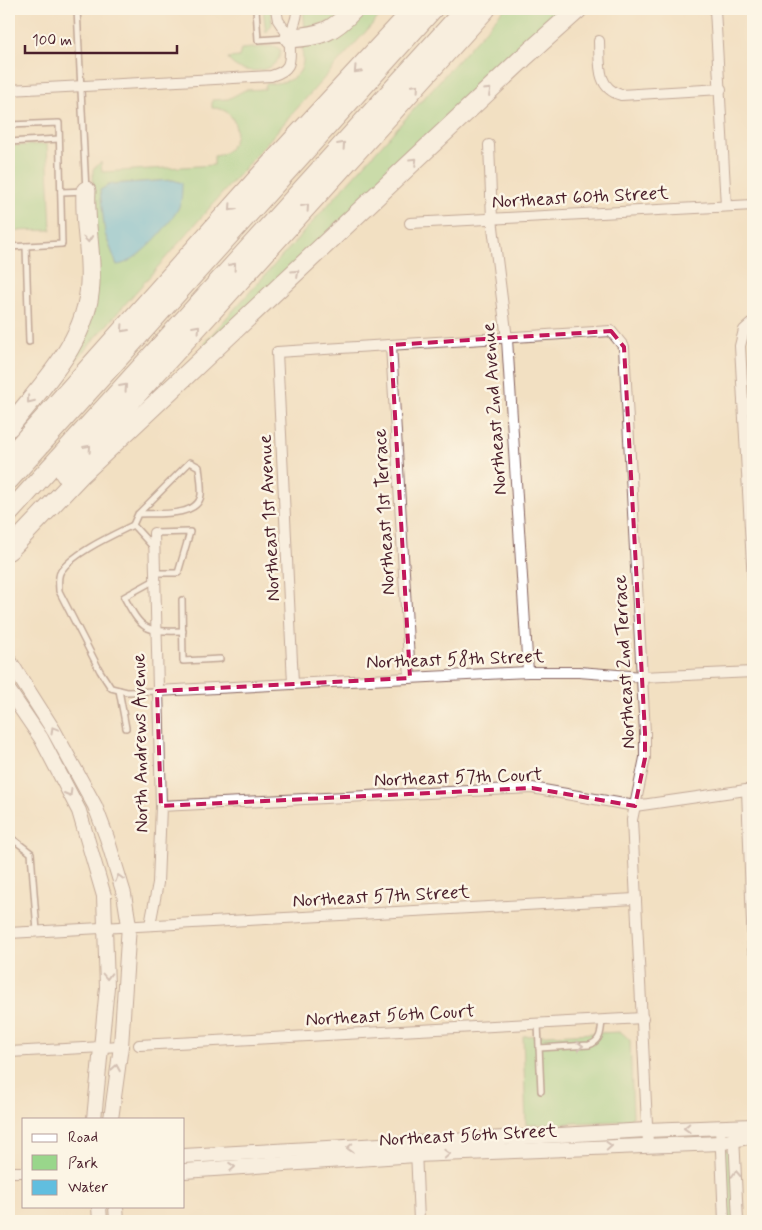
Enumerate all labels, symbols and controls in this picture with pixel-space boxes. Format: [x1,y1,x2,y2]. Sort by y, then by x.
scale bar [25,22,178,54]
text: 100 m [32,31,72,51]
one-way arrow [354,65,363,74]
one-way arrow [410,83,419,92]
one-way arrow [482,88,491,97]
one-way arrow [336,142,345,151]
one-way arrow [408,158,417,167]
street label: Northeast 60th Street [491,180,669,215]
one-way arrow [229,202,238,211]
one-way arrow [301,204,310,213]
one-way arrow [82,236,93,244]
one-way arrow [227,262,236,271]
one-way arrow [290,270,299,279]
street label: Northeast 2nd Avenue [476,322,513,496]
one-way arrow [120,323,129,332]
one-way arrow [191,324,200,333]
one-way arrow [118,383,127,392]
one-way arrow [28,394,36,403]
street label: Northeast 1st Terrace [368,428,401,596]
street label: Northeast 1st Avenue [253,434,286,602]
one-way arrow [82,445,91,454]
street label: Northeast 2nd Terrace [607,574,642,750]
street label: Northeast 58th Street [365,644,545,675]
street label: North Andrews Avenue [126,653,155,833]
one-way arrow [50,726,60,735]
street label: Northeast 57th Court [373,762,543,793]
one-way arrow [63,788,73,797]
one-way arrow [115,874,125,882]
street label: Northeast 57th Street [292,879,470,914]
one-way arrow [101,972,112,980]
street label: Northeast 56th Court [305,999,475,1032]
one-way arrow [576,1040,584,1051]
one-way arrow [111,1063,121,1072]
legend [22,1118,185,1208]
street label: Northeast 56th Street [378,1118,558,1153]
one-way arrow [683,1123,691,1134]
text: Road [68,1128,98,1148]
one-way arrow [606,1141,614,1151]
one-way arrow [346,1142,354,1153]
one-way arrow [443,1148,451,1159]
text: Park [68,1154,98,1174]
one-way arrow [229,1162,237,1173]
one-way arrow [730,1170,741,1178]
text: Water [68,1178,108,1198]

